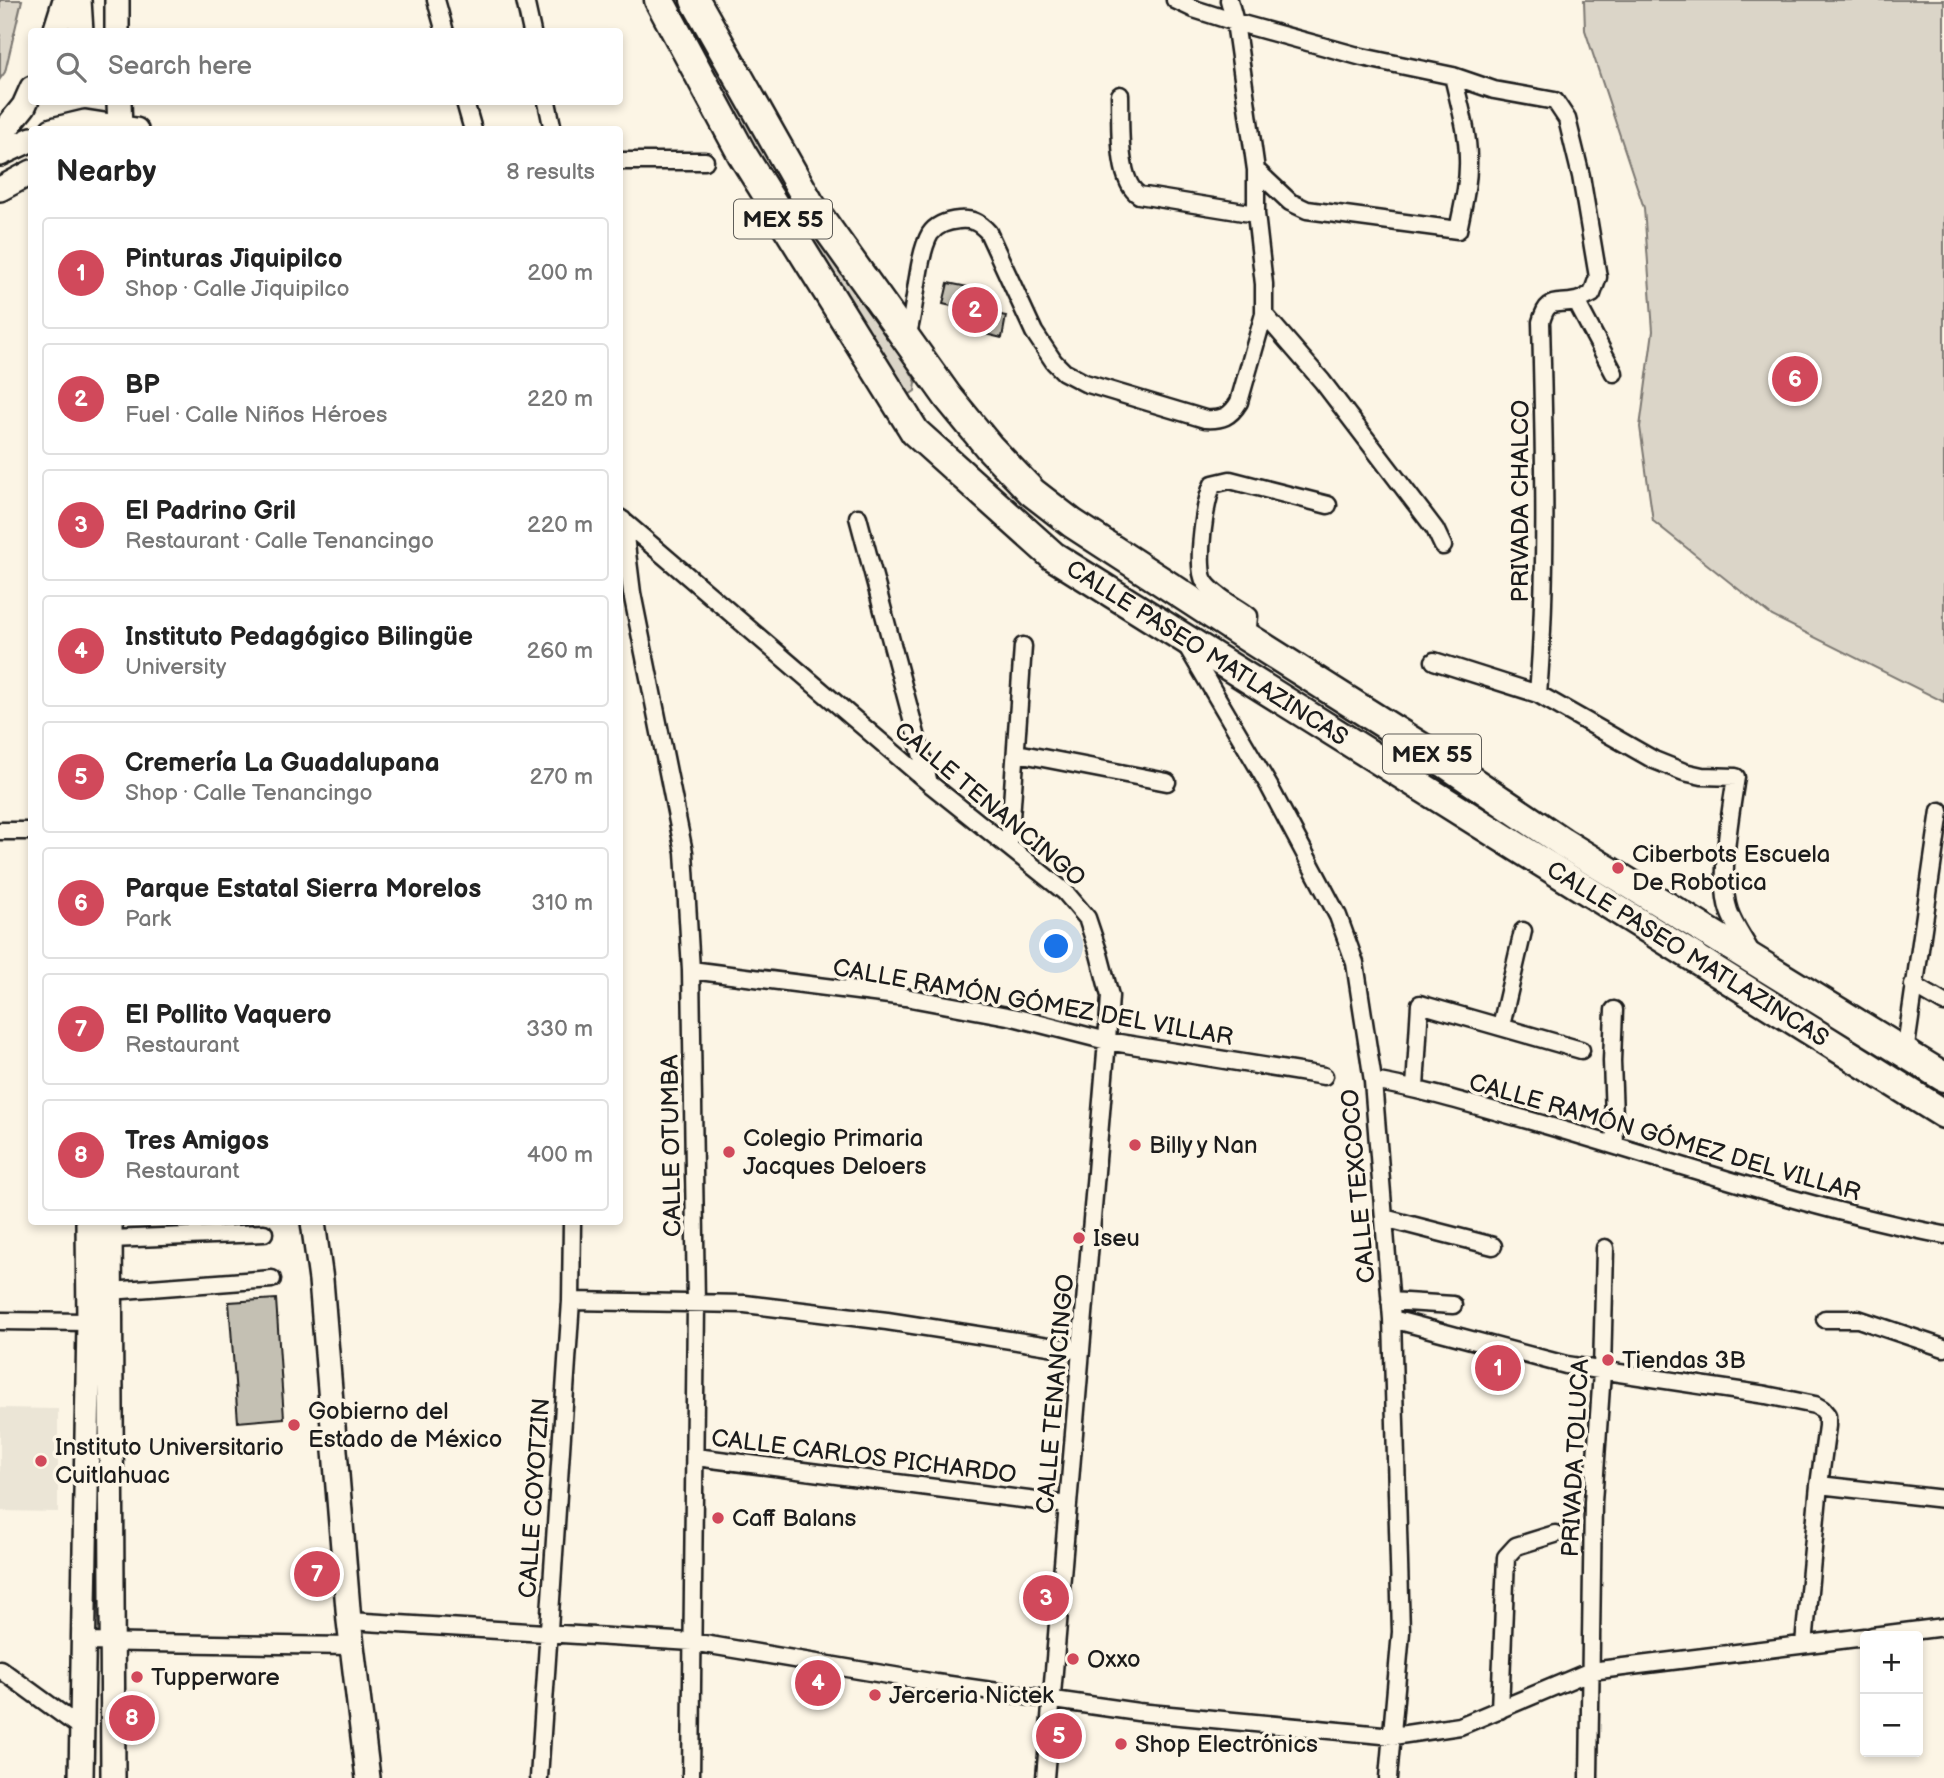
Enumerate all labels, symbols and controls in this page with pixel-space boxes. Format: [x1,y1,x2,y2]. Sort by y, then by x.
search box [28,28,623,105]
icon: search [52,48,90,86]
text: Search here [108,51,252,82]
text: Nearby [56,154,156,190]
text: 8 results [506,158,595,186]
road number: MEX 55 [734,200,832,238]
text: Pinturas Jiquipilco [125,244,343,275]
text: 1 [76,259,86,287]
text: 200 m [527,259,593,287]
text: Shop · Calle Jiquipilco [125,275,350,303]
pin: 2 [952,284,998,336]
pin: 6 [1772,353,1818,405]
text: BP [125,370,160,401]
text: 2 [74,385,88,413]
text: 220 m [527,385,593,413]
street label: PRIVADA CHALCO [1506,400,1535,602]
text: Fuel · Calle Niños Héroes [125,401,387,429]
text: El Padrino Gril [125,496,296,527]
text: 3 [74,511,88,539]
text: 220 m [527,511,593,539]
text: Restaurant · Calle Tenancingo [125,527,434,555]
street label: CALLE PASEO MATLAZINCAS [1061,554,1353,752]
text: Instituto Pedagógico Bilingüe [125,622,473,653]
text: 4 [74,637,88,665]
text: 260 m [527,637,593,665]
text: University [125,653,226,681]
street label: CALLE TENANCINGO [888,716,1091,893]
road number: MEX 55 [1383,734,1481,774]
text: Cremería La Guadalupana [125,748,440,779]
text: 5 [74,763,88,791]
text: 270 m [529,763,593,791]
text: Shop · Calle Tenancingo [125,779,373,807]
place label: Ciberbots Escuela De Robotica [1632,840,1830,897]
street label: CALLE PASEO MATLAZINCAS [1541,855,1834,1053]
marker: Ciberbots Escuela De Robotica [1610,860,1626,876]
text: Parque Estatal Sierra Morelos [125,874,481,905]
text: 6 [74,889,88,917]
text: 310 m [531,889,593,917]
text: Park [125,905,171,933]
your location [1039,929,1073,963]
street label: CALLE RAMÓN GÓMEZ DEL VILLAR [830,952,1236,1052]
text: El Pollito Vaquero [125,1000,332,1031]
text: 7 [75,1015,87,1043]
text: 330 m [526,1015,593,1043]
text: Restaurant [125,1031,239,1059]
street label: CALLE OTUMBA [655,1054,688,1237]
street label: CALLE RAMÓN GÓMEZ DEL VILLAR [1466,1067,1864,1207]
street label: CALLE TEXCOCO [1336,1088,1381,1284]
place label: Colegio Primaria Jacques Deloers [743,1124,926,1181]
text: Tres Amigos [125,1126,269,1157]
place label: Billy y Nan [1149,1131,1258,1160]
marker: Billy y Nan [1127,1137,1143,1153]
text: 8 [74,1141,88,1169]
text: 400 m [527,1141,593,1169]
marker: Colegio Primaria Jacques Deloers [721,1144,737,1160]
text: Restaurant [125,1157,239,1185]
place label: Iseu [1093,1224,1140,1253]
marker: Iseu [1071,1230,1087,1246]
street label: CALLE TENANCINGO [1031,1273,1080,1515]
pin: 1 [1475,1342,1521,1394]
place label: Tiendas 3B [1622,1346,1746,1375]
marker: Tiendas 3B [1600,1352,1616,1368]
street label: PRIVADA TOLUCA [1556,1358,1595,1558]
place label: Gobierno del Estado de México [308,1397,502,1454]
street label: CALLE COYOTZIN [513,1397,556,1599]
marker: Gobierno del Estado de México [286,1417,302,1433]
street label: CALLE CARLOS PICHARDO [710,1423,1018,1490]
place label: Instituto Universitario Cuitlahuac [55,1433,284,1490]
marker: Instituto Universitario Cuitlahuac [33,1453,49,1469]
place label: Caff Balans [732,1504,856,1533]
marker: Caff Balans [710,1510,726,1526]
pin: 7 [294,1548,340,1600]
pin: 3 [1023,1572,1069,1624]
map controls [1860,1631,1923,1757]
button: + [1860,1631,1923,1694]
place label: Oxxo [1087,1645,1141,1674]
marker: Oxxo [1065,1651,1081,1667]
pin: 4 [795,1657,841,1709]
place label: Tupperware [151,1663,280,1692]
marker: Tupperware [129,1669,145,1685]
place label: Jerceria Nictek [889,1681,1054,1710]
marker: Jerceria Nictek [867,1687,883,1703]
pin: 8 [109,1692,155,1744]
button: − [1860,1694,1923,1757]
pin: 5 [1036,1710,1082,1762]
place label: Shop Electrónics [1135,1730,1318,1759]
marker: Shop Electrónics [1113,1736,1129,1752]

